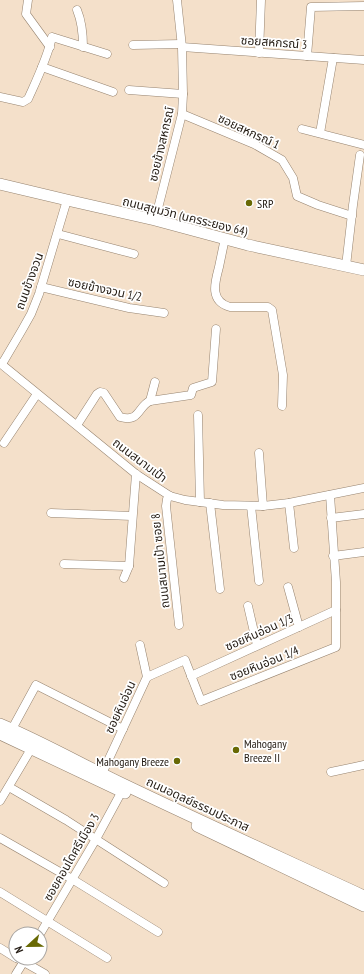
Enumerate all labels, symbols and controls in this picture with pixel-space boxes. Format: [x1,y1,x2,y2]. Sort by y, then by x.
street label: ซอยสหกรณ์ 3 [240,32,308,52]
street label: ซอยข้างสหกรณ์ [145,105,177,183]
street label: ซอยสหกรณ์ 1 [216,110,282,152]
street label: ถนนสุขุมวิท (นครระยอง 64) [121,193,249,239]
place label: SRP [257,196,274,211]
marker: SRP [244,198,254,208]
street label: ถนนข้างจวน [12,250,46,312]
street label: ซอยข้างจวน 1/2 [67,274,143,304]
street label: ถนนสนามเป้า [110,435,170,485]
street label: ถนนสนามเป้า ซอย 8 [148,513,172,609]
street label: ซอยหินอ่อน 1/3 [223,610,295,654]
street label: ซอยหินอ่อน 1/4 [227,642,301,684]
street label: ซอยหินอ่อน [101,678,139,736]
place label: Mahogany Breeze II [244,736,287,765]
marker: Mahogany Breeze II [231,745,241,755]
place label: Mahogany Breeze [96,754,169,769]
marker: Mahogany Breeze [172,756,182,766]
street label: ถนนอดุลย์ธรรมประภาส [144,774,252,835]
street label: ซอยคอนโดศรีเมือง 3 [40,810,102,904]
north arrow [8,926,48,966]
text: N [11,944,26,955]

